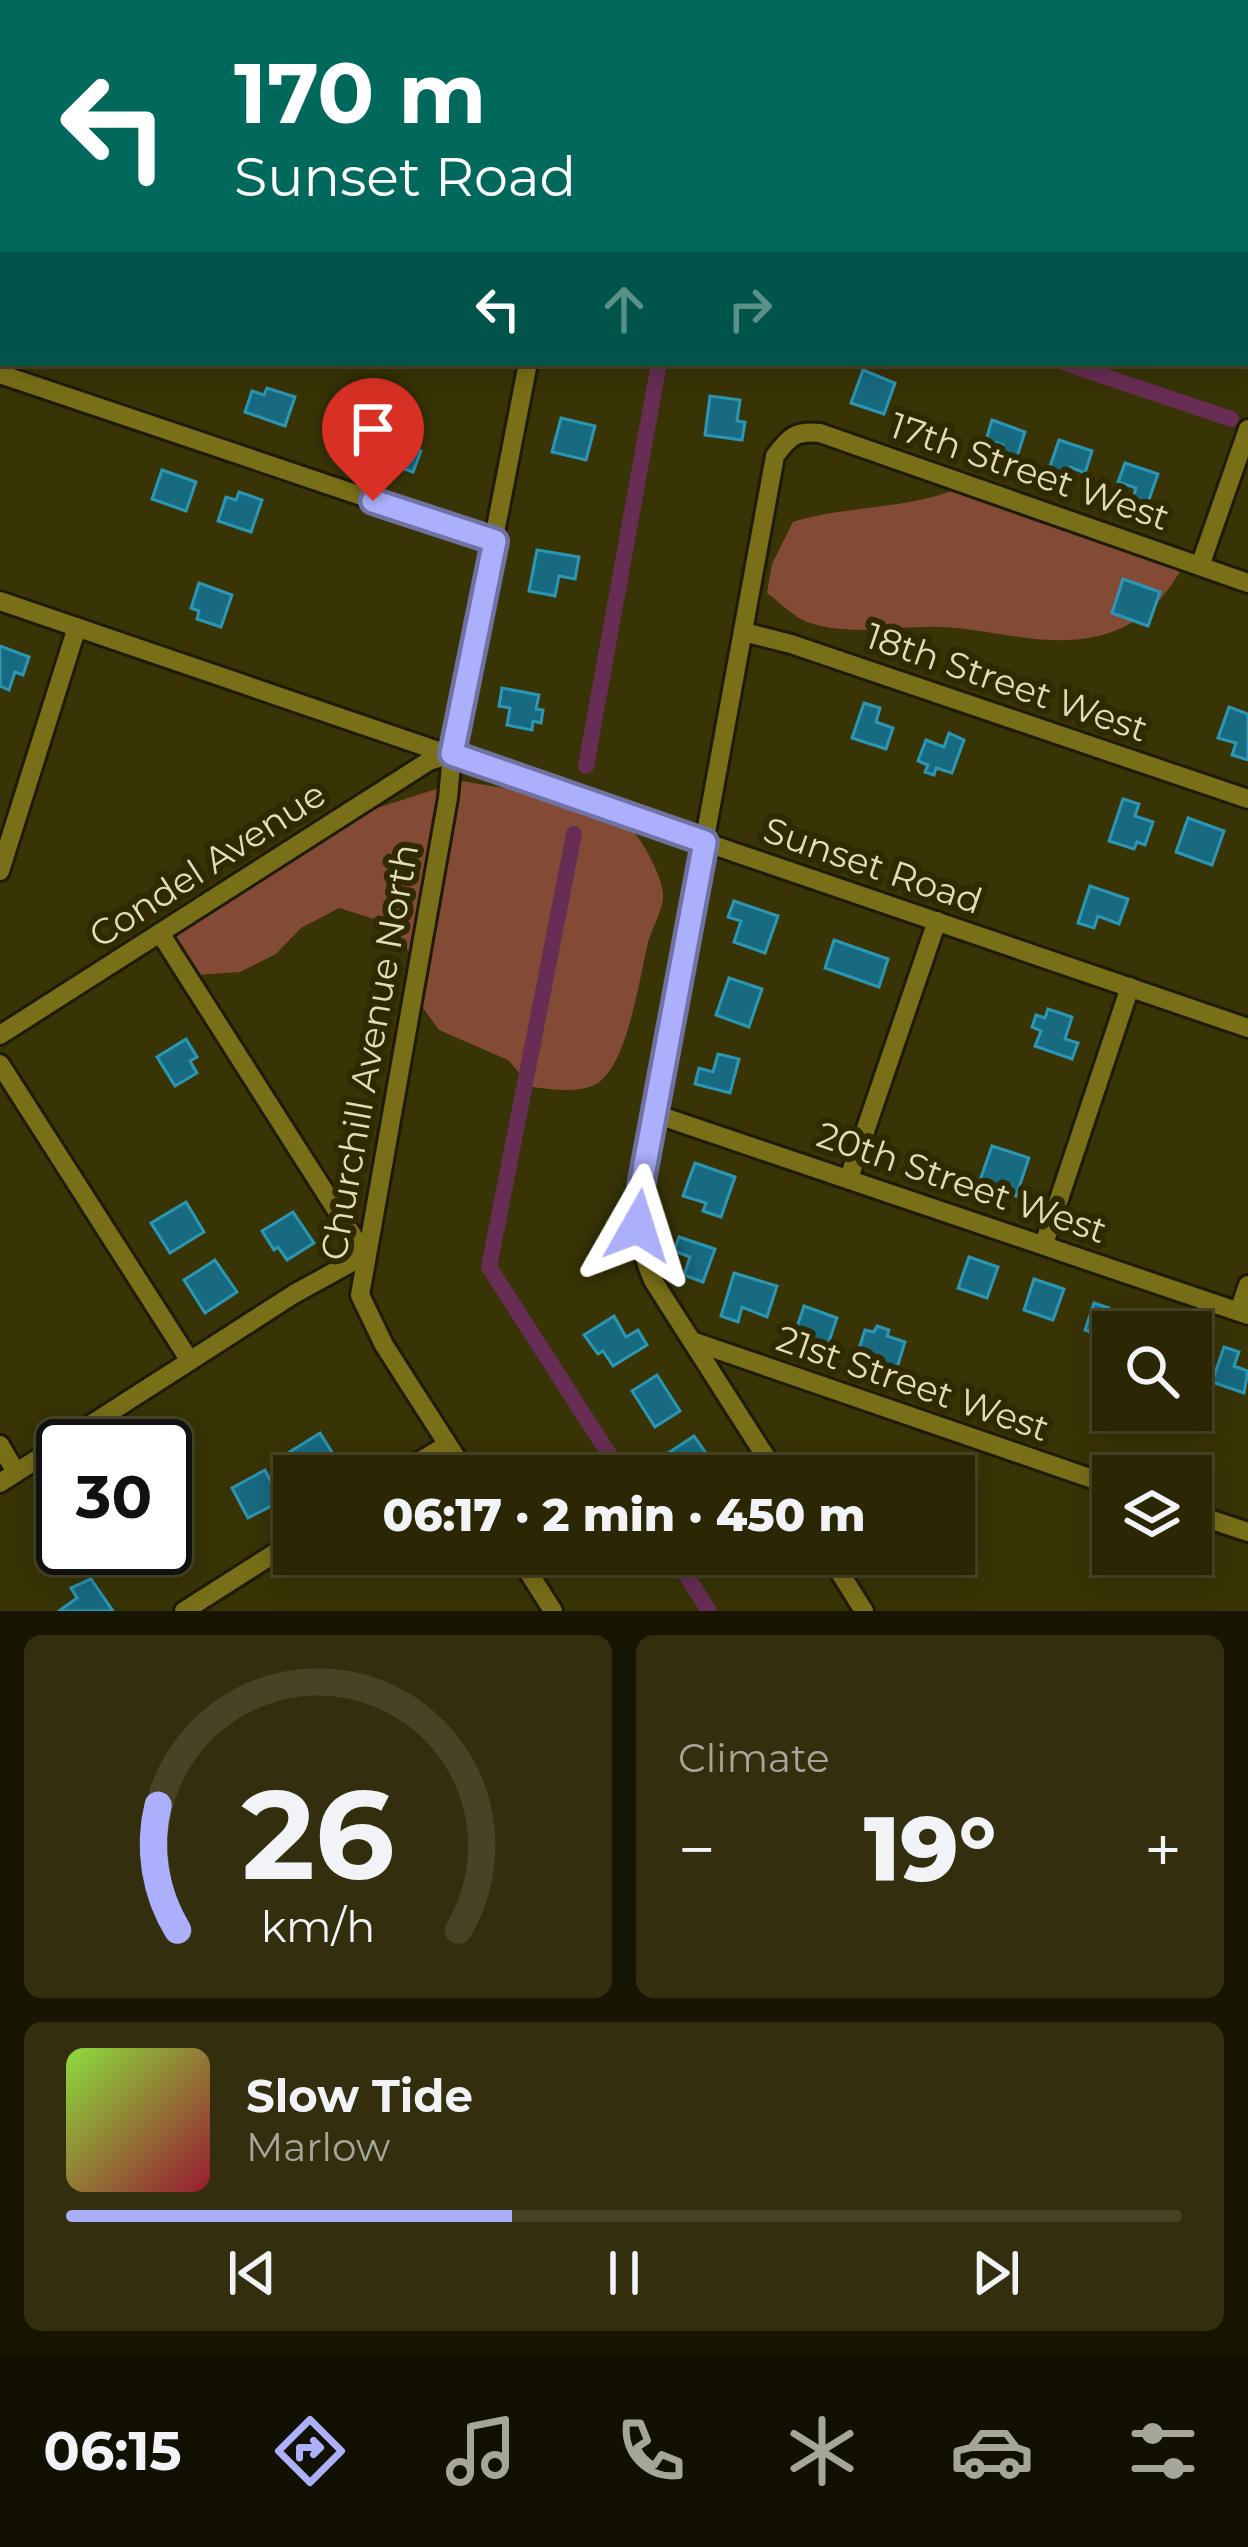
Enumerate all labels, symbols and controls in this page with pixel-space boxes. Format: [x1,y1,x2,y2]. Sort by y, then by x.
text: 170 m [234,42,486,144]
icon: left [36,48,192,204]
text: Sunset Road [234,144,576,210]
icon: left [465,276,531,342]
icon: ahead [591,276,657,342]
icon: right [717,276,783,342]
pin [322,378,424,501]
icon: arrive [340,396,406,462]
street label: 17th Street West [885,403,1175,539]
street label: 18th Street West [861,613,1153,751]
street label: Condel Avenue [81,771,333,957]
street label: Sunset Road [758,807,988,923]
street label: Churchill Avenue North [311,840,427,1264]
street label: 20th Street West [812,1112,1112,1252]
position arrow [575,1163,701,1289]
map controls [1092,1311,1212,1575]
button: search [1092,1311,1212,1431]
street label: 21st Street West [771,1316,1055,1450]
speed limit sign: 30 [36,1419,192,1575]
button: layers [1092,1455,1212,1575]
text: 06:17 · 2 min · 450 m [382,1487,866,1542]
text: Climate [678,1734,830,1782]
text: 26 [241,1758,395,1910]
text: 19° [864,1794,996,1904]
text: − [678,1809,716,1890]
text: + [1144,1809,1182,1890]
text: km/h [261,1899,375,1952]
text: Slow Tide [246,2068,473,2123]
text: Marlow [246,2123,390,2171]
icon: previous [219,2240,285,2306]
icon: pause [591,2240,657,2306]
icon: next [963,2240,1029,2306]
icon: directions [268,2409,352,2493]
icon: music [439,2409,523,2493]
icon: phone [609,2409,693,2493]
icon: climate [780,2409,864,2493]
icon: car [950,2409,1034,2493]
icon: filters [1121,2409,1205,2493]
text: 06:15 [43,2418,182,2484]

